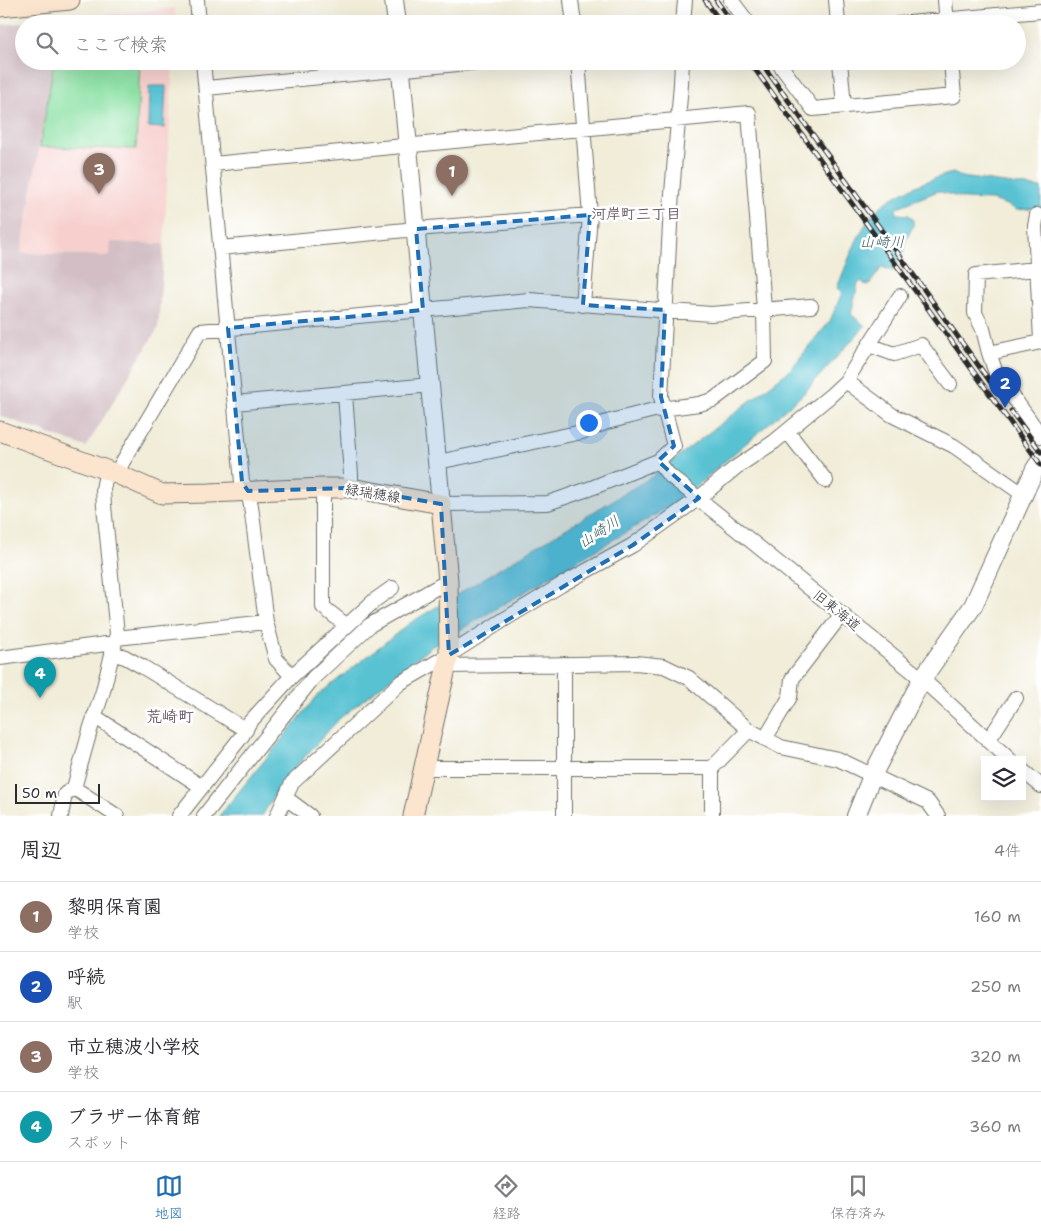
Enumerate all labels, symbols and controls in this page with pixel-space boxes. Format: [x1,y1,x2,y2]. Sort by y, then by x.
search box [15,15,1026,70]
icon: search [33,29,61,57]
text: ここで検索 [73,32,168,57]
pin: 3 [83,153,115,194]
pin: 1 [436,155,468,196]
district label: 河岸町三丁目 [591,204,681,224]
water label: 山崎川 [859,232,905,252]
pin: 2 [989,367,1021,408]
your location [576,410,602,436]
street label: 緑瑞穂線 [344,480,402,506]
water label: 山崎川 [575,511,623,553]
street label: 旧東海道 [810,585,864,635]
pin: 4 [24,657,56,698]
district label: 荒崎町 [146,706,194,727]
map controls [981,756,1026,801]
button: layers [981,756,1026,801]
scale bar [15,781,100,804]
text: 50 m [22,784,57,802]
text: 周辺 [20,836,62,864]
text: 4件 [994,840,1021,861]
text: 黎明保育園 [67,894,162,919]
text: 1 [32,906,40,927]
text: 160 m [974,906,1021,927]
text: 学校 [67,922,99,943]
text: 呼続 [67,964,105,989]
text: 2 [30,976,42,997]
text: 250 m [970,976,1021,997]
text: 駅 [67,992,83,1013]
text: 市立穂波小学校 [67,1034,200,1059]
text: 3 [30,1046,42,1067]
text: 320 m [970,1046,1021,1067]
text: 学校 [67,1062,99,1083]
text: ブラザー体育館 [67,1104,201,1129]
text: 4 [30,1116,42,1137]
text: 360 m [969,1116,1021,1137]
text: スポット [67,1132,131,1153]
tab: 地図 [155,1172,183,1222]
tab: 経路 [492,1172,520,1222]
tab: 保存済み [830,1172,886,1222]

